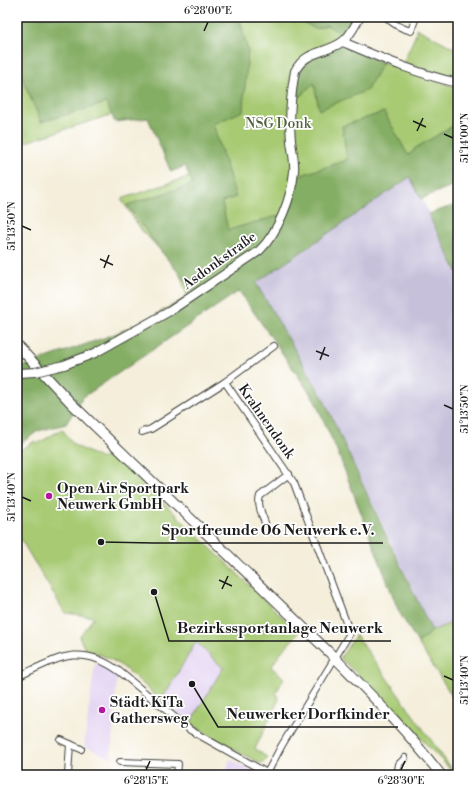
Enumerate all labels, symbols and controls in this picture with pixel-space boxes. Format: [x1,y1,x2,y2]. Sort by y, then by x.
text: 6°28'00"E [184,5,232,17]
text: 51°14'00"N [459,112,471,163]
park label: NSG Donk [245,115,312,133]
text: 51°13'50"N [6,201,18,251]
street label: Asdonkstraße [178,228,260,294]
street label: Krahnendonk [234,381,299,463]
text: 51°13'50"N [459,384,471,434]
text: 51°13'40"N [6,472,18,522]
place label: Open Air Sportpark Neuwerk GmbH [57,480,189,514]
marker: Open Air Sportpark Neuwerk GmbH [44,491,54,501]
callout: Sportfreunde 06 Neuwerk e.V. [154,516,383,543]
text: Sportfreunde 06 Neuwerk e.V. [161,521,375,540]
callout: Bezirkssportanlage Neuwerk [169,614,391,641]
text: Bezirkssportanlage Neuwerk [177,619,384,638]
text: 51°13'40"N [459,655,471,705]
place label: Städt. KiTa Gathersweg [110,694,190,728]
callout: Neuwerker Dorfkinder [218,700,398,727]
marker: Städt. KiTa Gathersweg [97,705,107,715]
text: Neuwerker Dorfkinder [226,705,390,724]
text: 6°28'15"E [124,775,168,787]
text: 6°28'30"E [378,775,424,787]

